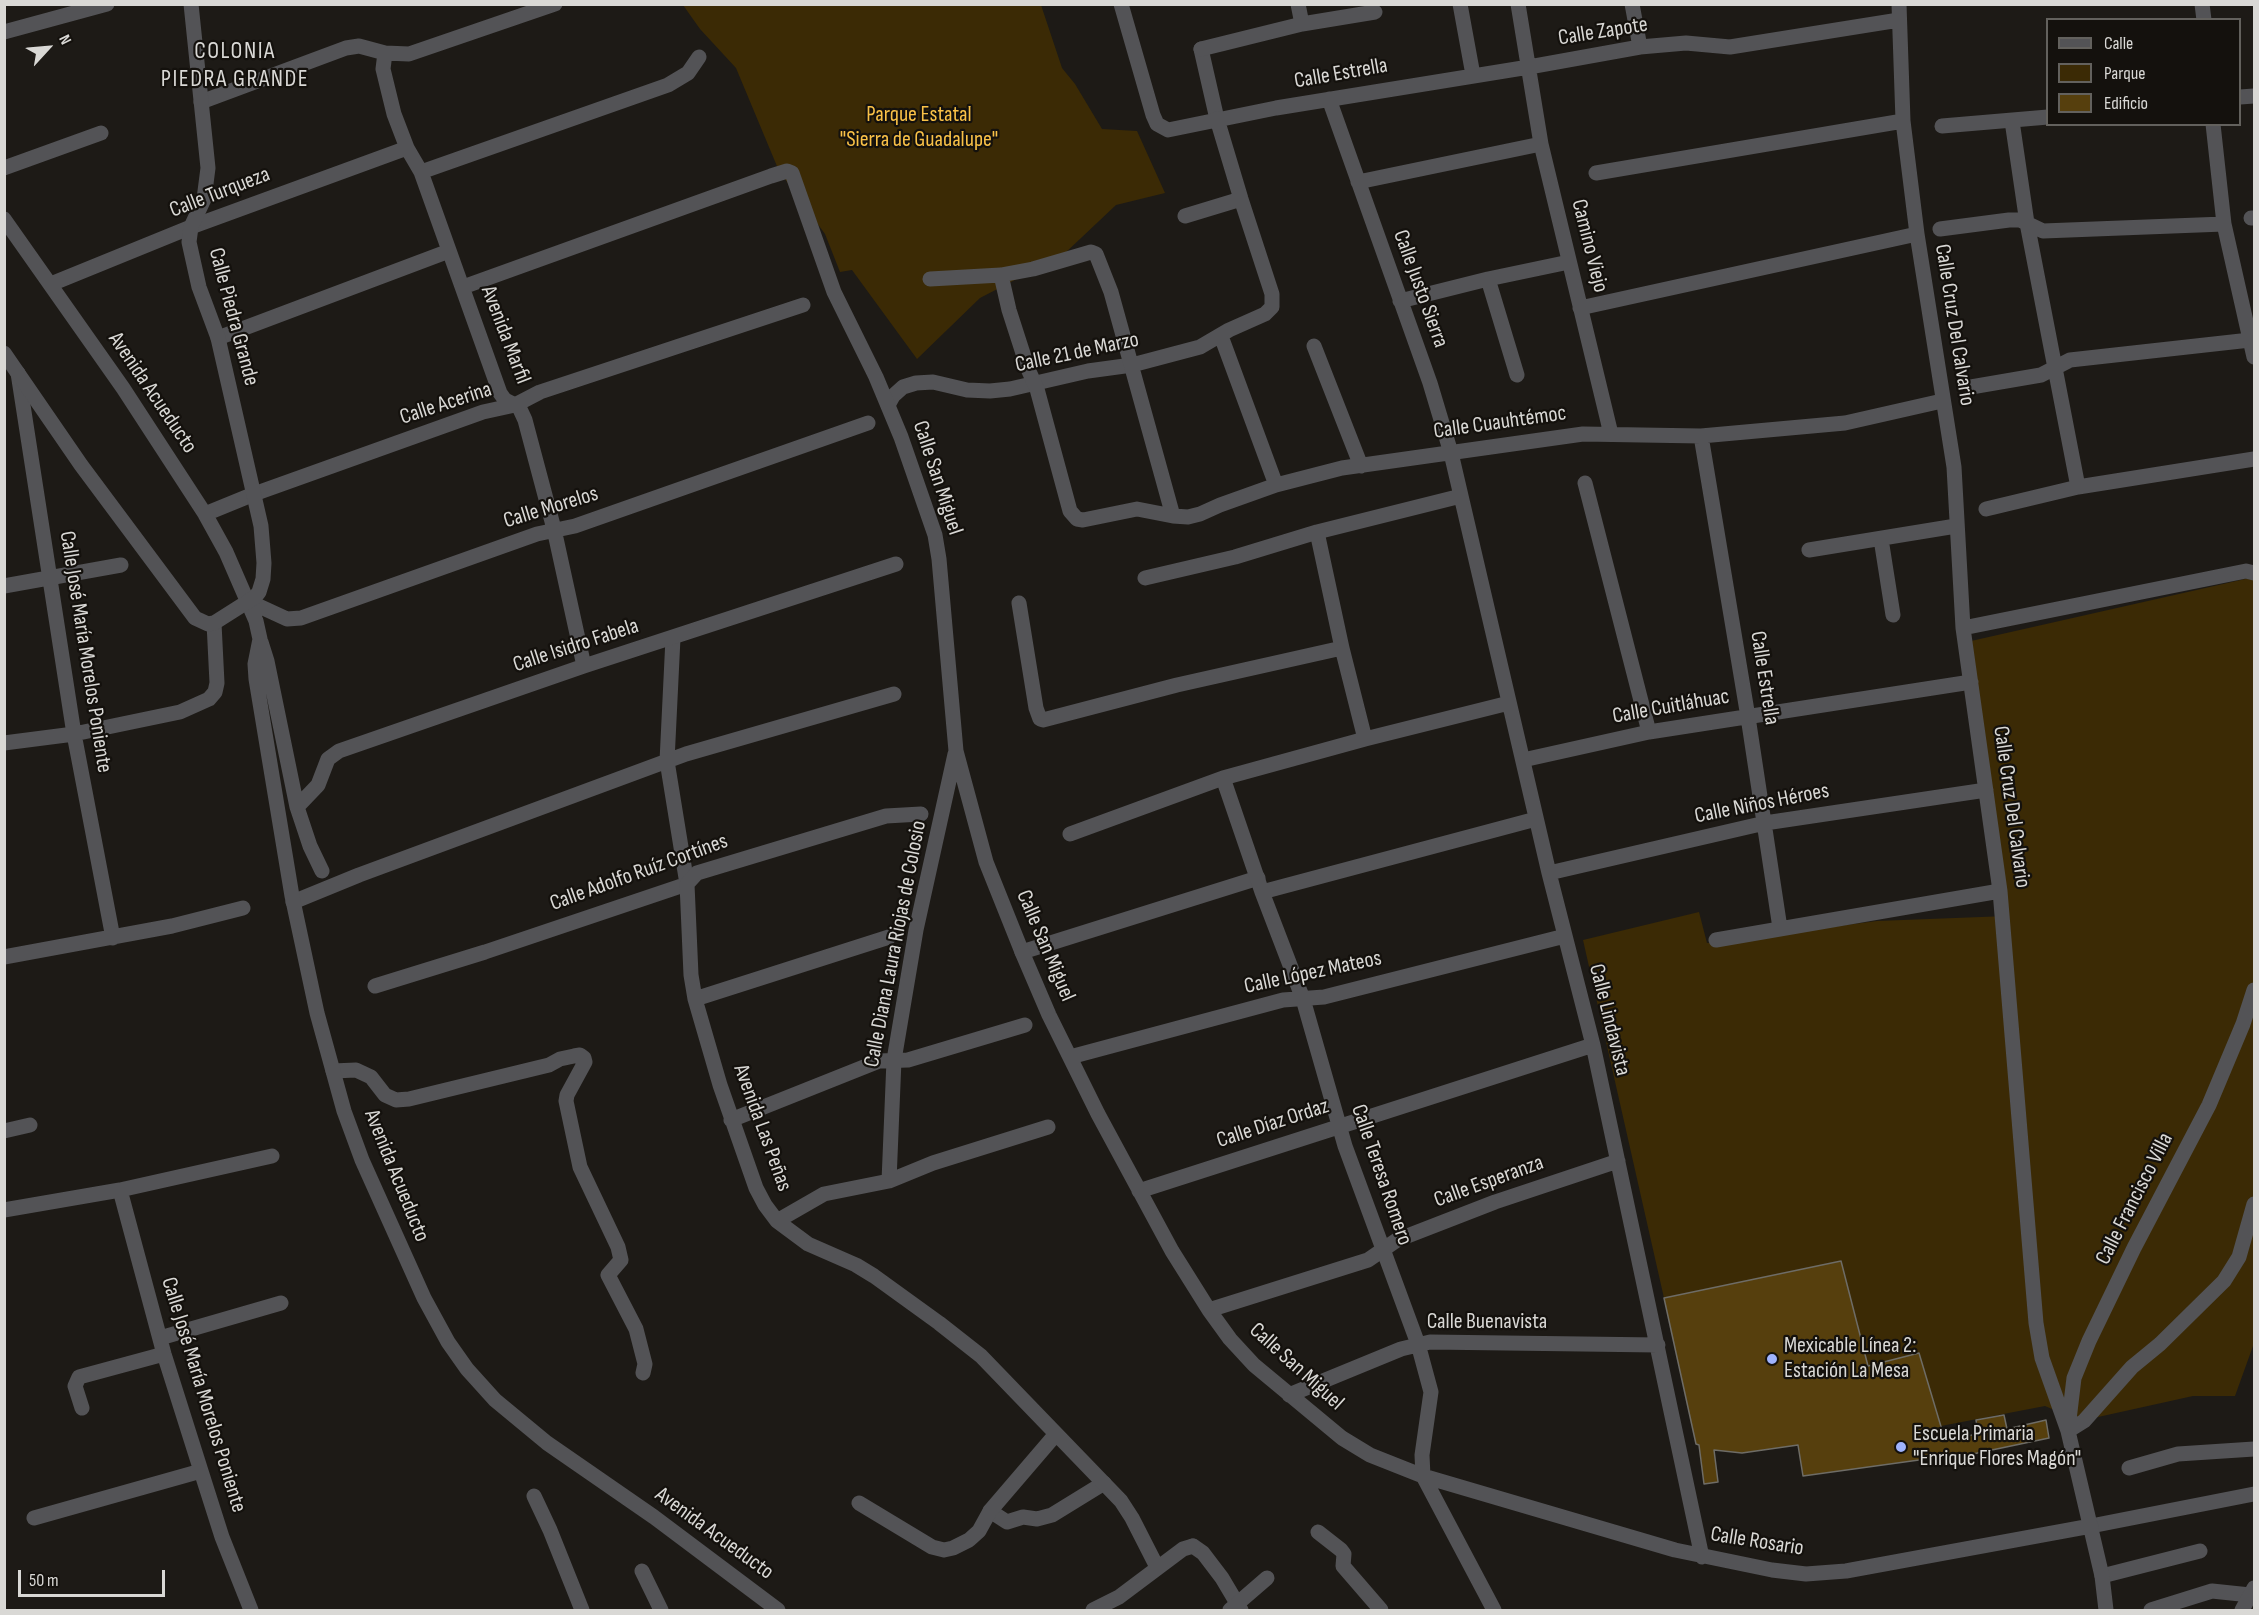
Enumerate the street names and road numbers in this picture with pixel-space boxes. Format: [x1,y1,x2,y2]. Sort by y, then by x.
street label: Calle Zapote [1556,12,1650,52]
street label: Calle Estrella [1292,53,1390,95]
street label: Calle Turqueza [166,162,274,224]
street label: Camino Viejo [1565,197,1613,295]
street label: Calle Justo Sierra [1387,227,1453,351]
street label: Calle Cruz Del Calvario [1928,242,1980,408]
street label: Calle Piedra Grande [202,245,264,389]
street label: Avenida Marfil [474,282,536,388]
street label: Avenida Acueducto [102,327,202,459]
street label: Calle 21 de Marzo [1013,327,1141,379]
street label: Calle Acerina [397,377,495,431]
street label: Calle Cuauhtémoc [1432,401,1568,445]
street label: Calle San Miguel [906,418,968,538]
street label: Calle Morelos [501,481,601,535]
street label: Calle José María Morelos Poniente [53,529,117,775]
street label: Calle Isidro Fabela [510,613,642,679]
street label: Calle Estrella [1744,629,1784,727]
street label: Calle Cuitláhuac [1610,684,1732,730]
street label: Calle Cruz Del Calvario [1987,724,2035,890]
street label: Calle Niños Héroes [1693,778,1831,830]
street label: Calle Diana Laura Riojas de Colosio [859,819,933,1069]
street label: Calle Adolfo Ruíz Cortínes [546,829,732,917]
street label: Calle San Miguel [1010,886,1080,1006]
street label: Calle López Mateos [1242,946,1384,1000]
street label: Calle Lindavista [1582,961,1636,1079]
street label: Avenida Las Peñas [727,1061,797,1195]
street label: Calle Díaz Ordaz [1214,1093,1332,1155]
street label: Calle Teresa Romero [1345,1101,1417,1249]
street label: Avenida Acueducto [357,1106,435,1246]
street label: Calle Francisco Villa [2090,1129,2180,1269]
street label: Calle Esperanza [1431,1150,1547,1214]
street label: Calle José María Morelos Poniente [155,1274,251,1516]
street label: Calle Buenavista [1427,1309,1547,1335]
street label: Calle San Miguel [1243,1318,1349,1416]
street label: Avenida Acueducto [650,1482,778,1586]
street label: Calle Rosario [1708,1522,1806,1562]

